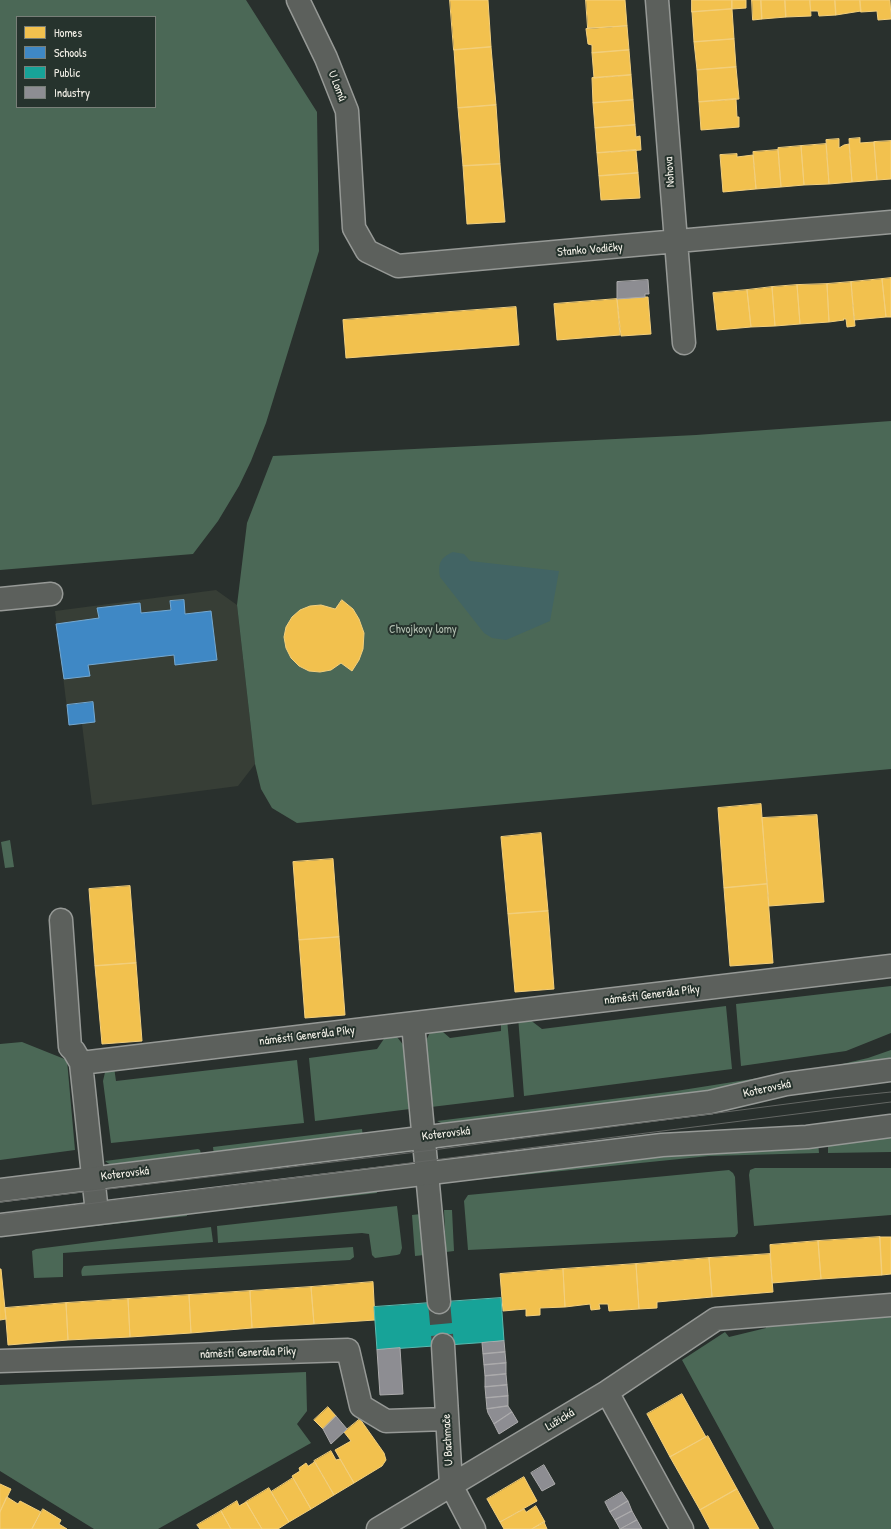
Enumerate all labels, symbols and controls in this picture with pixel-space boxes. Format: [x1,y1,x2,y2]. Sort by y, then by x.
legend [16,16,156,108]
text: Homes [54,24,82,41]
text: Schools [54,44,87,61]
text: Public [54,64,80,81]
street label: U Lomů [325,69,349,103]
text: Industry [54,84,90,101]
street label: Nohova [662,156,678,188]
street label: Stanko Vodičky [556,240,624,260]
park label: Chvojkovy lomy [389,623,457,637]
street label: náměstí Generála Píky [603,982,701,1008]
street label: náměstí Generála Píky [258,1023,356,1049]
street label: Koterovská [742,1077,792,1101]
street label: Koterovská [421,1124,471,1144]
street label: Koterovská [100,1164,150,1184]
street label: náměstí Generála Píky [200,1344,296,1362]
street label: Lužická [543,1406,577,1434]
street label: U Bachmače [439,1414,457,1466]

